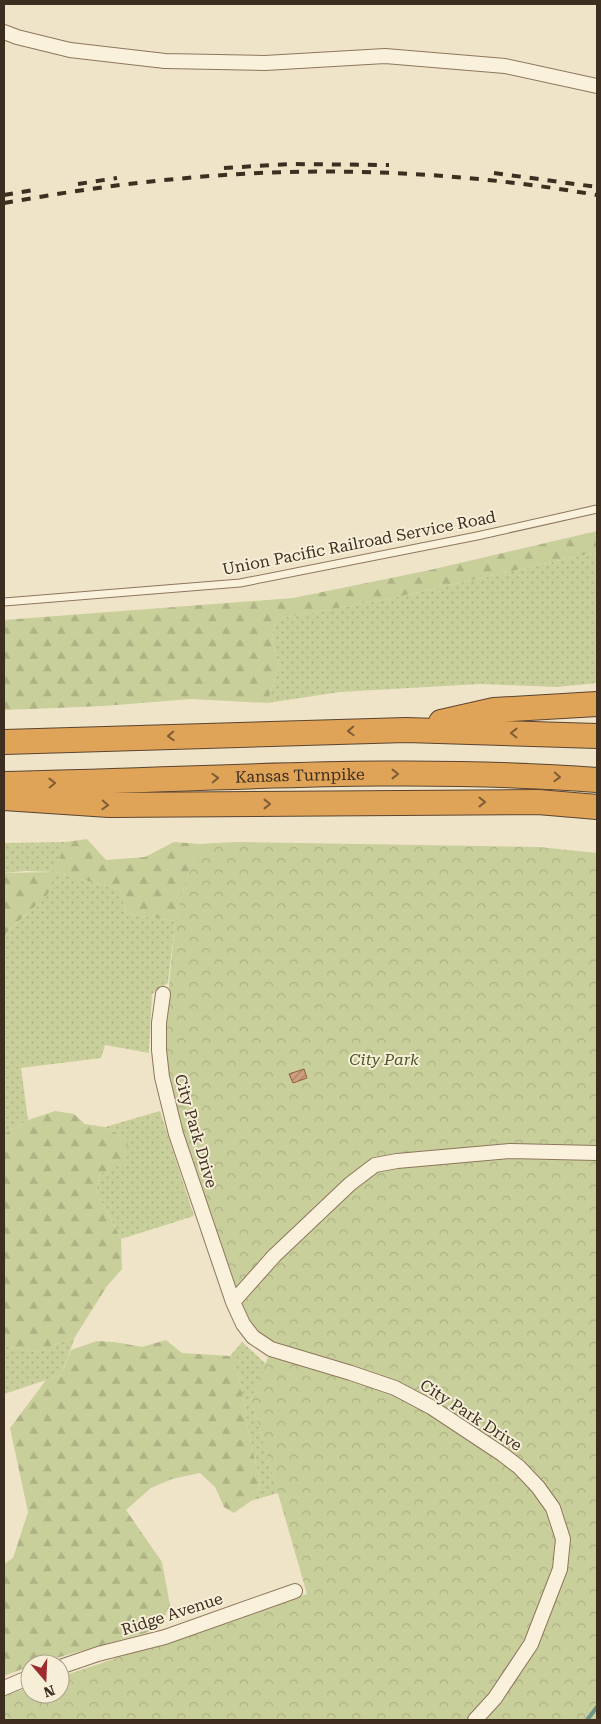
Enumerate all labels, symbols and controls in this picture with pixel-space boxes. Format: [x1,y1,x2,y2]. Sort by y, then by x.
street label: Union Pacific Railroad Service Road [221,507,497,579]
one-way arrow [347,726,355,737]
one-way arrow [509,728,517,738]
one-way arrow [167,731,175,742]
street label: Kansas Turnpike [235,764,365,786]
one-way arrow [392,769,399,779]
one-way arrow [554,772,562,783]
one-way arrow [211,773,219,784]
one-way arrow [49,778,57,789]
one-way arrow [478,797,486,808]
one-way arrow [264,799,272,809]
one-way arrow [102,800,109,810]
park label: City Park [349,1050,419,1069]
street label: City Park Drive [171,1072,221,1190]
street label: City Park Drive [417,1375,526,1455]
street label: Ridge Avenue [119,1589,225,1639]
north arrow [20,1654,70,1704]
text: N [41,1682,57,1701]

